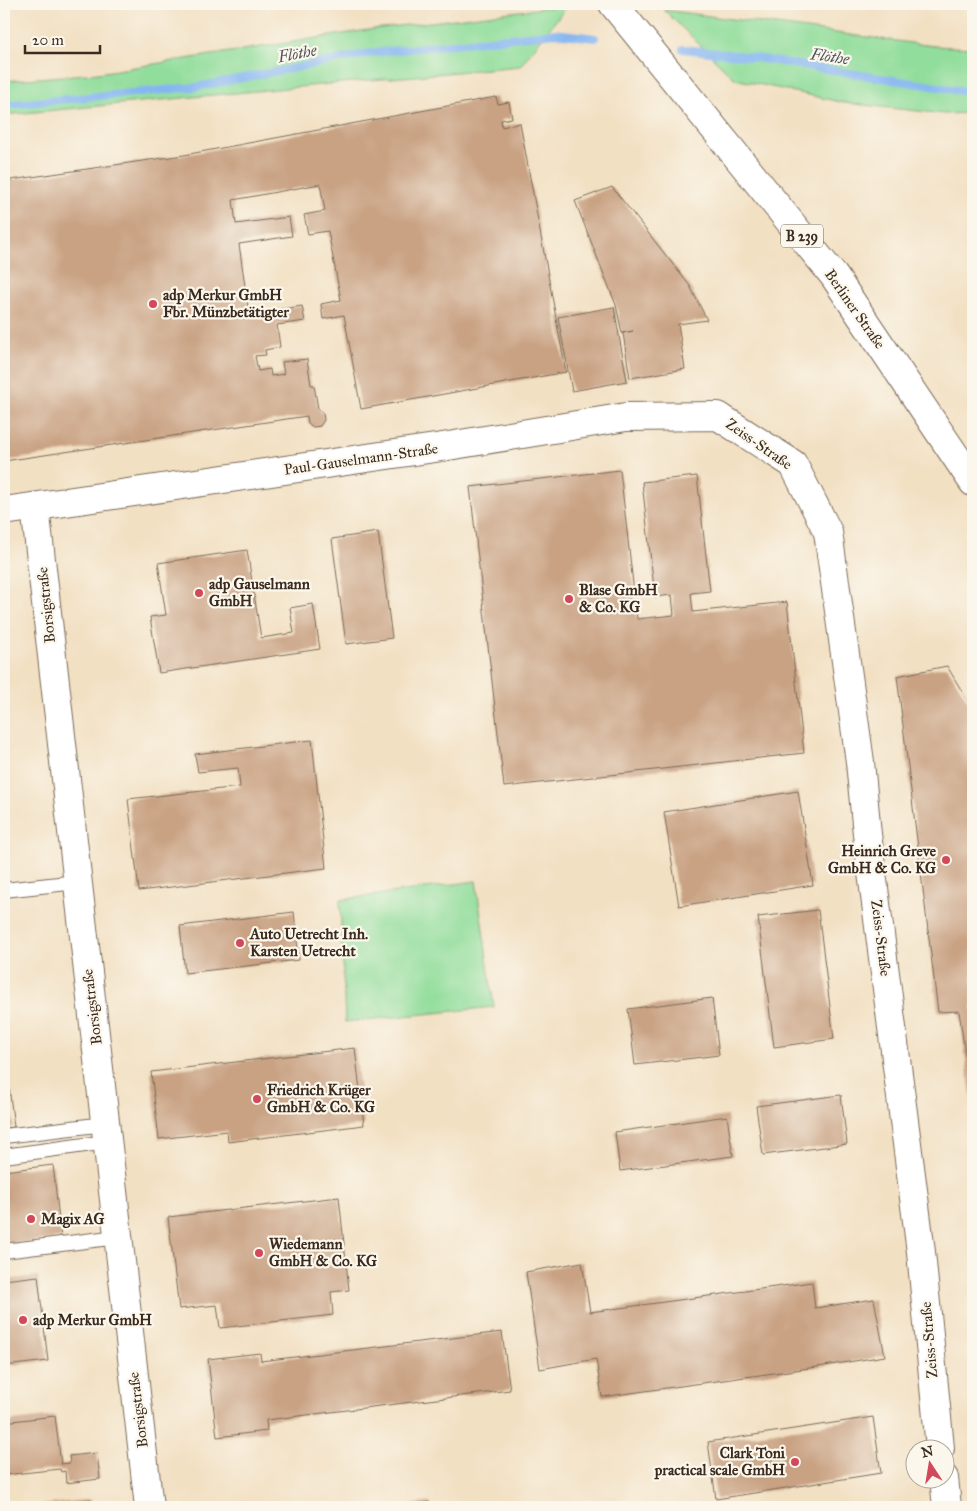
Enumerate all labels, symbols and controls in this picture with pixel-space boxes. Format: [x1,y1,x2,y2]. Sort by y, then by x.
scale bar [25,22,100,54]
text: 20 m [32,31,64,49]
water label: Flöthe [275,40,319,67]
water label: Flöthe [808,44,852,69]
road number: B 239 [781,225,823,248]
street label: Berliner Straße [821,266,889,352]
place label: adp Merkur GmbH Fbr. Münzbetätigter [163,286,289,322]
marker: adp Merkur GmbH Fbr. Münzbetätigter [147,298,159,310]
street label: Zeiss-Straße [722,415,796,473]
street label: Paul-Gauselmann-Straße [283,439,439,479]
street label: Borsigstraße [33,566,59,644]
place label: adp Gauselmann GmbH [209,575,311,610]
place label: Blase GmbH & Co. KG [579,581,658,616]
marker: adp Gauselmann GmbH [193,587,205,599]
marker: Blase GmbH & Co. KG [563,593,575,605]
place label: Heinrich Greve GmbH & Co. KG [828,842,937,877]
marker: Heinrich Greve GmbH & Co. KG [940,854,952,866]
street label: Zeiss-Straße [867,899,895,977]
place label: Auto Uetrecht Inh. Karsten Uetrecht [249,925,368,960]
marker: Auto Uetrecht Inh. Karsten Uetrecht [234,937,246,949]
street label: Borsigstraße [78,968,106,1046]
place label: Friedrich Krüger GmbH & Co. KG [267,1081,375,1116]
marker: Friedrich Krüger GmbH & Co. KG [251,1093,263,1105]
place label: Magix AG [41,1210,105,1229]
marker: Magix AG [25,1213,37,1225]
place label: Wiedemann GmbH & Co. KG [269,1235,377,1270]
marker: Wiedemann GmbH & Co. KG [253,1247,265,1259]
street label: Zeiss-Straße [917,1301,941,1379]
place label: adp Merkur GmbH [33,1311,152,1330]
marker: adp Merkur GmbH [17,1314,29,1326]
street label: Borsigstraße [124,1371,152,1449]
north arrow [904,1438,954,1488]
text: N [920,1442,935,1461]
place label: Clark Toni practical scale GmbH [654,1444,786,1480]
marker: Clark Toni practical scale GmbH [789,1456,801,1468]

